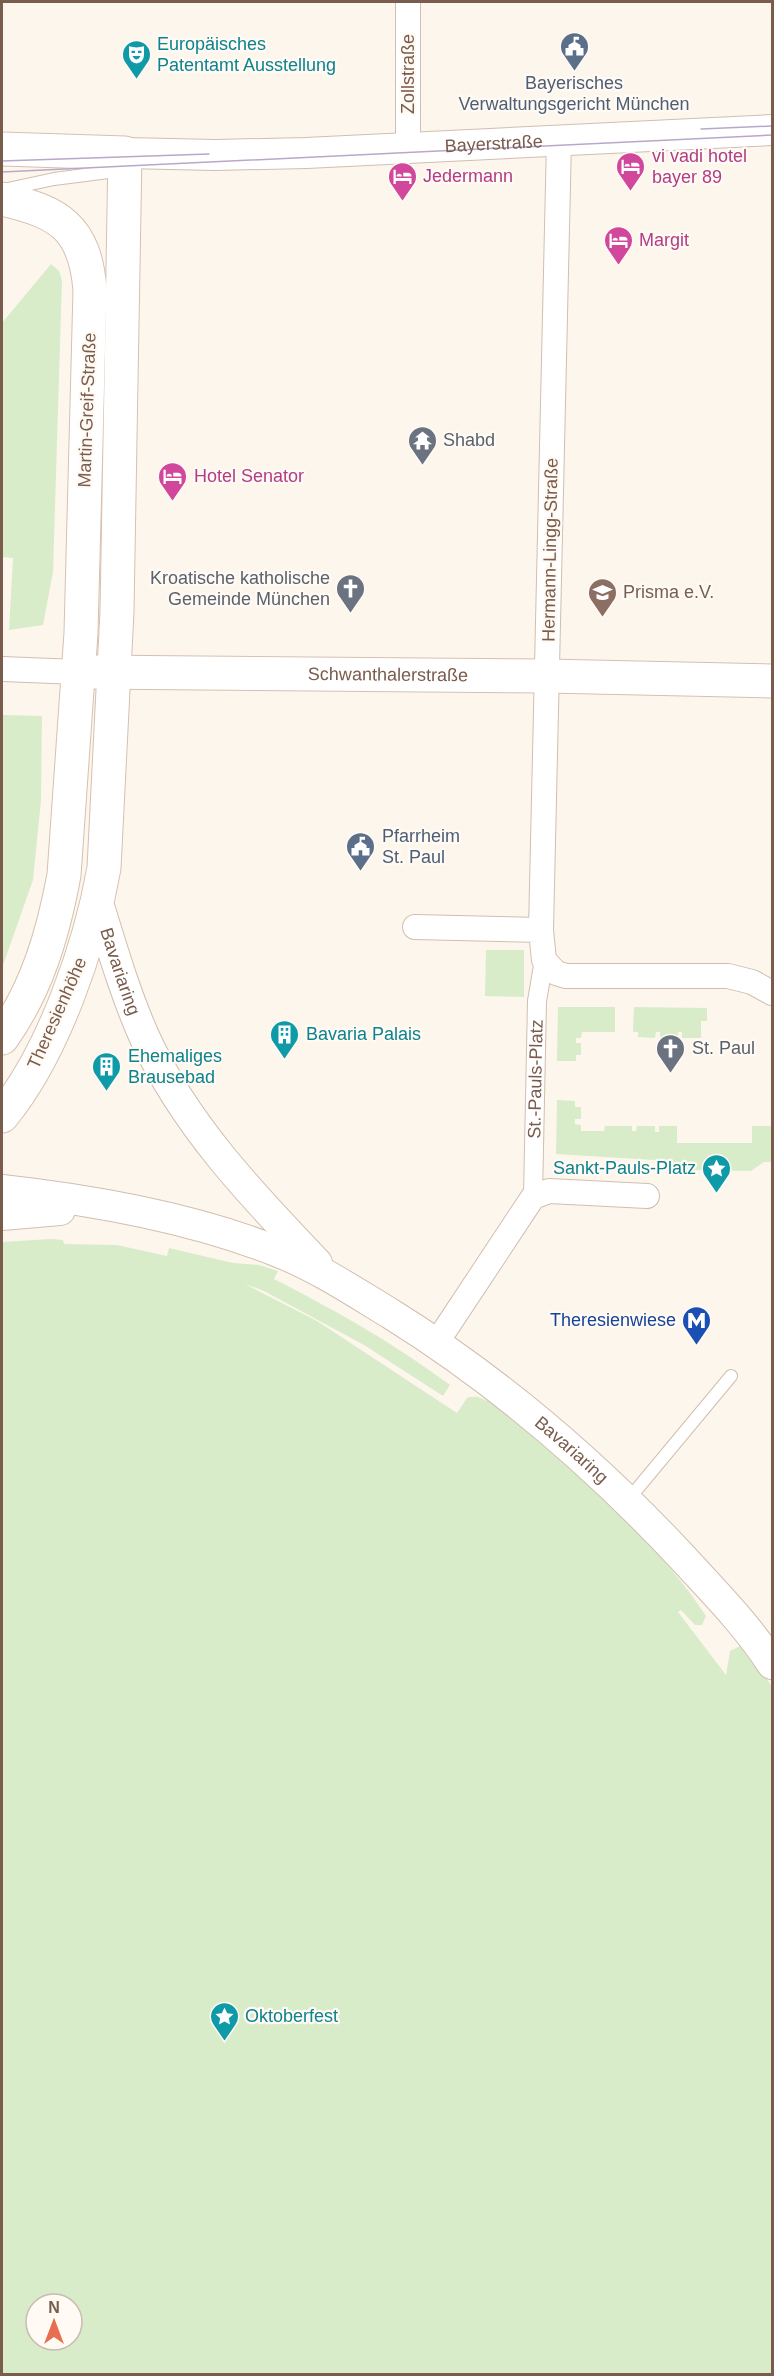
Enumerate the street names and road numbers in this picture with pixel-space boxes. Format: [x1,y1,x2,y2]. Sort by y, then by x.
street label: Zollstraße [398,34,418,114]
street label: Bayerstraße [444,131,543,156]
street label: Martin-Greif-Straße [74,332,100,488]
street label: Hermann-Lingg-Straße [538,458,562,642]
street label: Schwanthalerstraße [308,664,468,685]
street label: Bavariaring [96,925,144,1018]
street label: Theresienhöhe [23,954,91,1072]
street label: St.-Pauls-Platz [524,1019,547,1139]
street label: Bavariaring [531,1412,612,1487]

